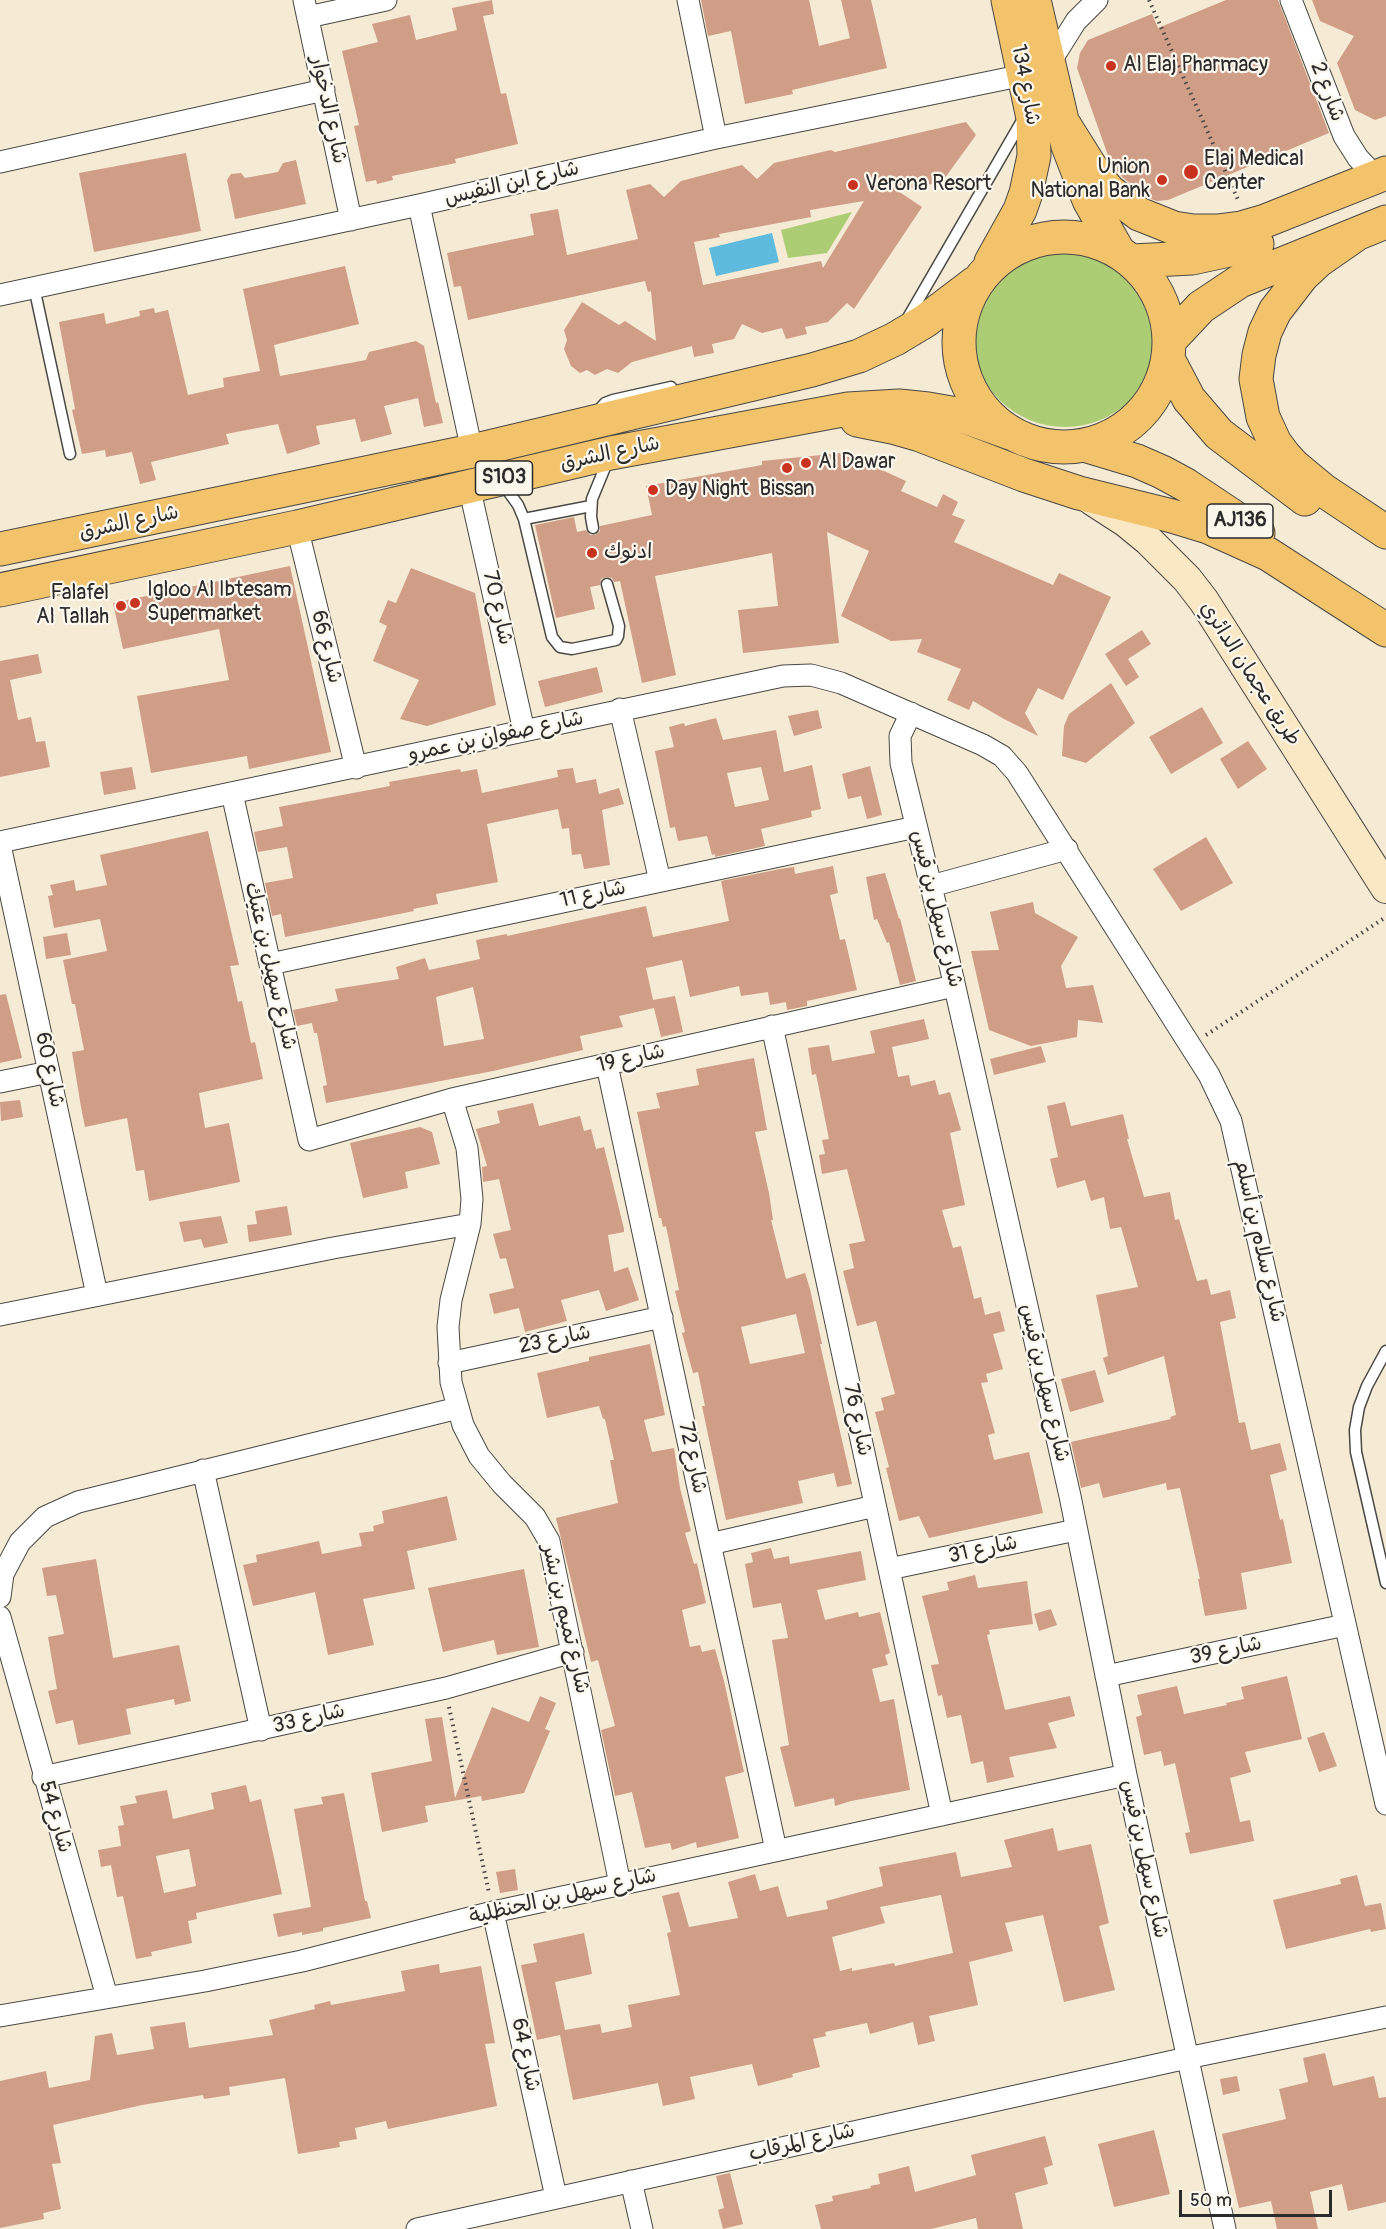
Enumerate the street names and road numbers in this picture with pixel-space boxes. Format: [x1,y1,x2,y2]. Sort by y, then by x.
street label: شارع 134 [1005,42,1045,128]
street label: شارع الدخوار [304,54,352,166]
street label: شارع 2 [1304,59,1350,125]
street label: شارع ابن النفيس [442,156,582,212]
street label: شارع الشرق [558,431,662,477]
road number: S103 [476,461,532,495]
street label: شارع الشرق [77,500,181,546]
road number: AJ136 [1207,504,1273,538]
street label: شارع 70 [476,568,518,648]
street label: طريق عجمان الدائري [1194,597,1306,751]
street label: شارع 66 [305,608,347,686]
street label: شارع صفوان بن عمرو [406,706,586,768]
street label: شارع سهل بن قيس [904,828,968,990]
street label: شارع 11 [558,876,628,914]
street label: شارع سهيل بن عتيك [238,880,302,1052]
street label: شارع 60 [29,1030,69,1110]
street label: شارع 19 [595,1039,667,1079]
street label: شارع سلام بن أسلم [1228,1157,1290,1325]
street label: شارع سهل بن قيس [1014,1302,1074,1464]
street label: شارع 23 [517,1320,593,1360]
street label: شارع 76 [837,1382,877,1458]
street label: شارع 72 [672,1420,712,1496]
street label: شارع 31 [946,1530,1020,1570]
street label: شارع تميم بن بشر [536,1542,594,1696]
street label: شارع 39 [1188,1631,1264,1671]
street label: شارع 33 [270,1698,348,1740]
street label: شارع سهل بن قيس [1115,1777,1173,1941]
street label: شارع 54 [33,1778,77,1856]
street label: شارع سهل بن الحنظلية [467,1863,659,1931]
street label: شارع 64 [505,2016,545,2094]
street label: شارع المرقاب [746,2119,858,2167]

